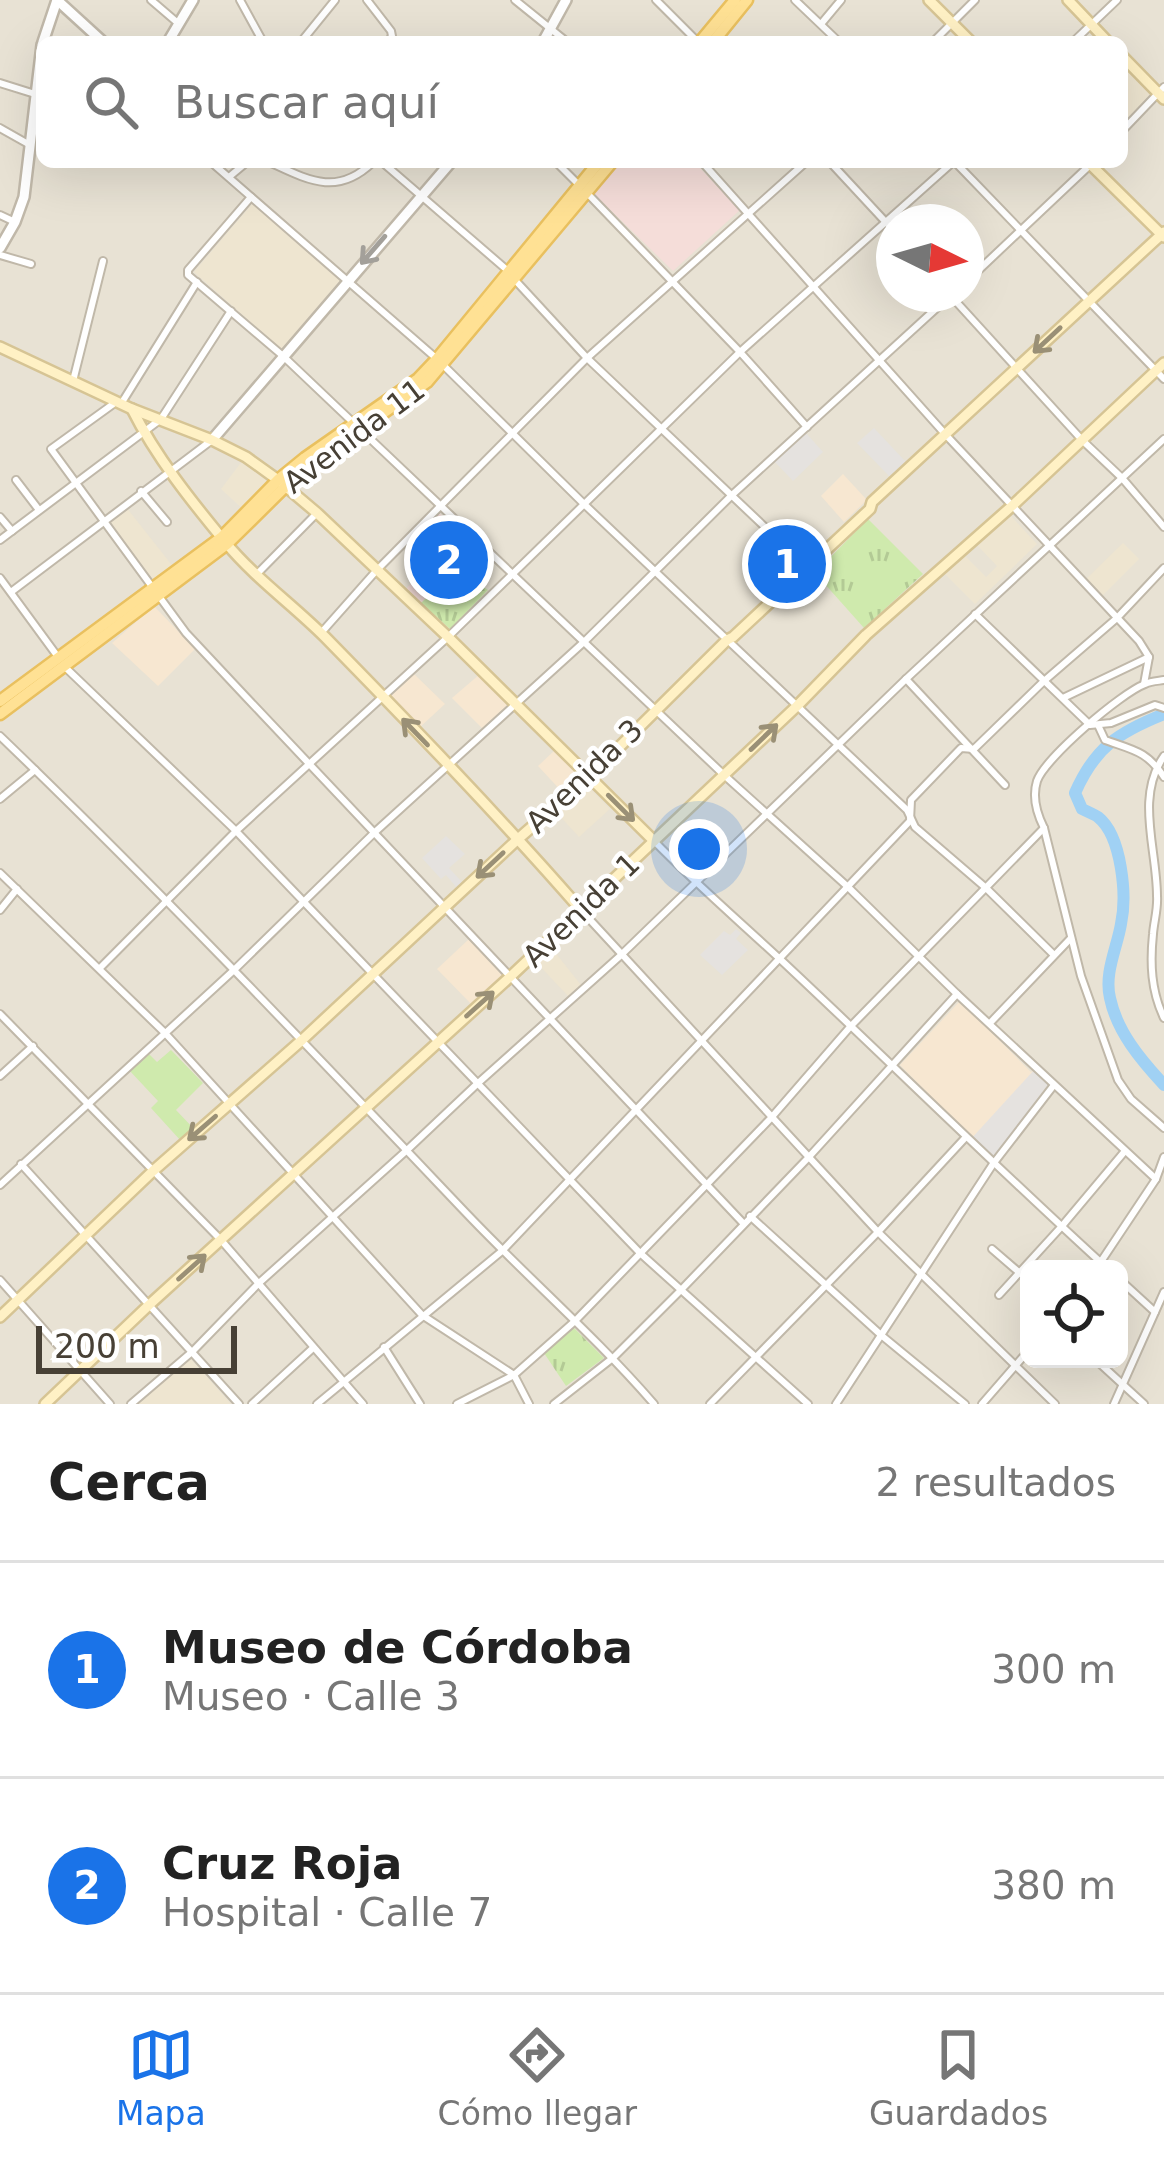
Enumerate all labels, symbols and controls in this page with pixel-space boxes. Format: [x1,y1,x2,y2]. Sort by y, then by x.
search box [36,36,1128,168]
icon: search [78,69,144,135]
text: Buscar aquí [174,76,439,129]
north arrow [876,204,984,312]
one-way arrow [360,234,388,265]
one-way arrow [1033,325,1063,353]
street label: Avenida 11 [277,372,431,500]
pin: 2 [410,515,488,605]
pin: 1 [748,519,826,609]
street label: Avenida 3 [518,712,650,840]
one-way arrow [402,718,430,748]
one-way arrow [749,724,779,751]
one-way arrow [606,793,635,822]
your location [669,819,729,879]
street label: Avenida 1 [515,846,647,974]
one-way arrow [475,851,505,879]
one-way arrow [464,991,495,1018]
one-way arrow [187,1114,217,1141]
one-way arrow [176,1254,207,1281]
map controls [1020,1260,1128,1368]
button: locate [1020,1260,1128,1368]
scale bar [36,1320,237,1373]
text: 200 m [54,1327,160,1366]
text: Cerca [48,1453,210,1512]
text: 2 resultados [876,1460,1116,1505]
text: Museo de Córdoba [162,1621,633,1674]
text: 1 [73,1647,101,1692]
text: 300 m [991,1647,1116,1692]
text: Museo · Calle 3 [162,1674,460,1719]
text: Cruz Roja [162,1837,402,1890]
text: 2 [73,1863,101,1908]
text: 380 m [991,1863,1116,1908]
text: Hospital · Calle 7 [162,1890,492,1935]
tab: Mapa [116,2022,206,2133]
tab: Cómo llegar [438,2022,637,2133]
tab: Guardados [869,2022,1048,2133]

